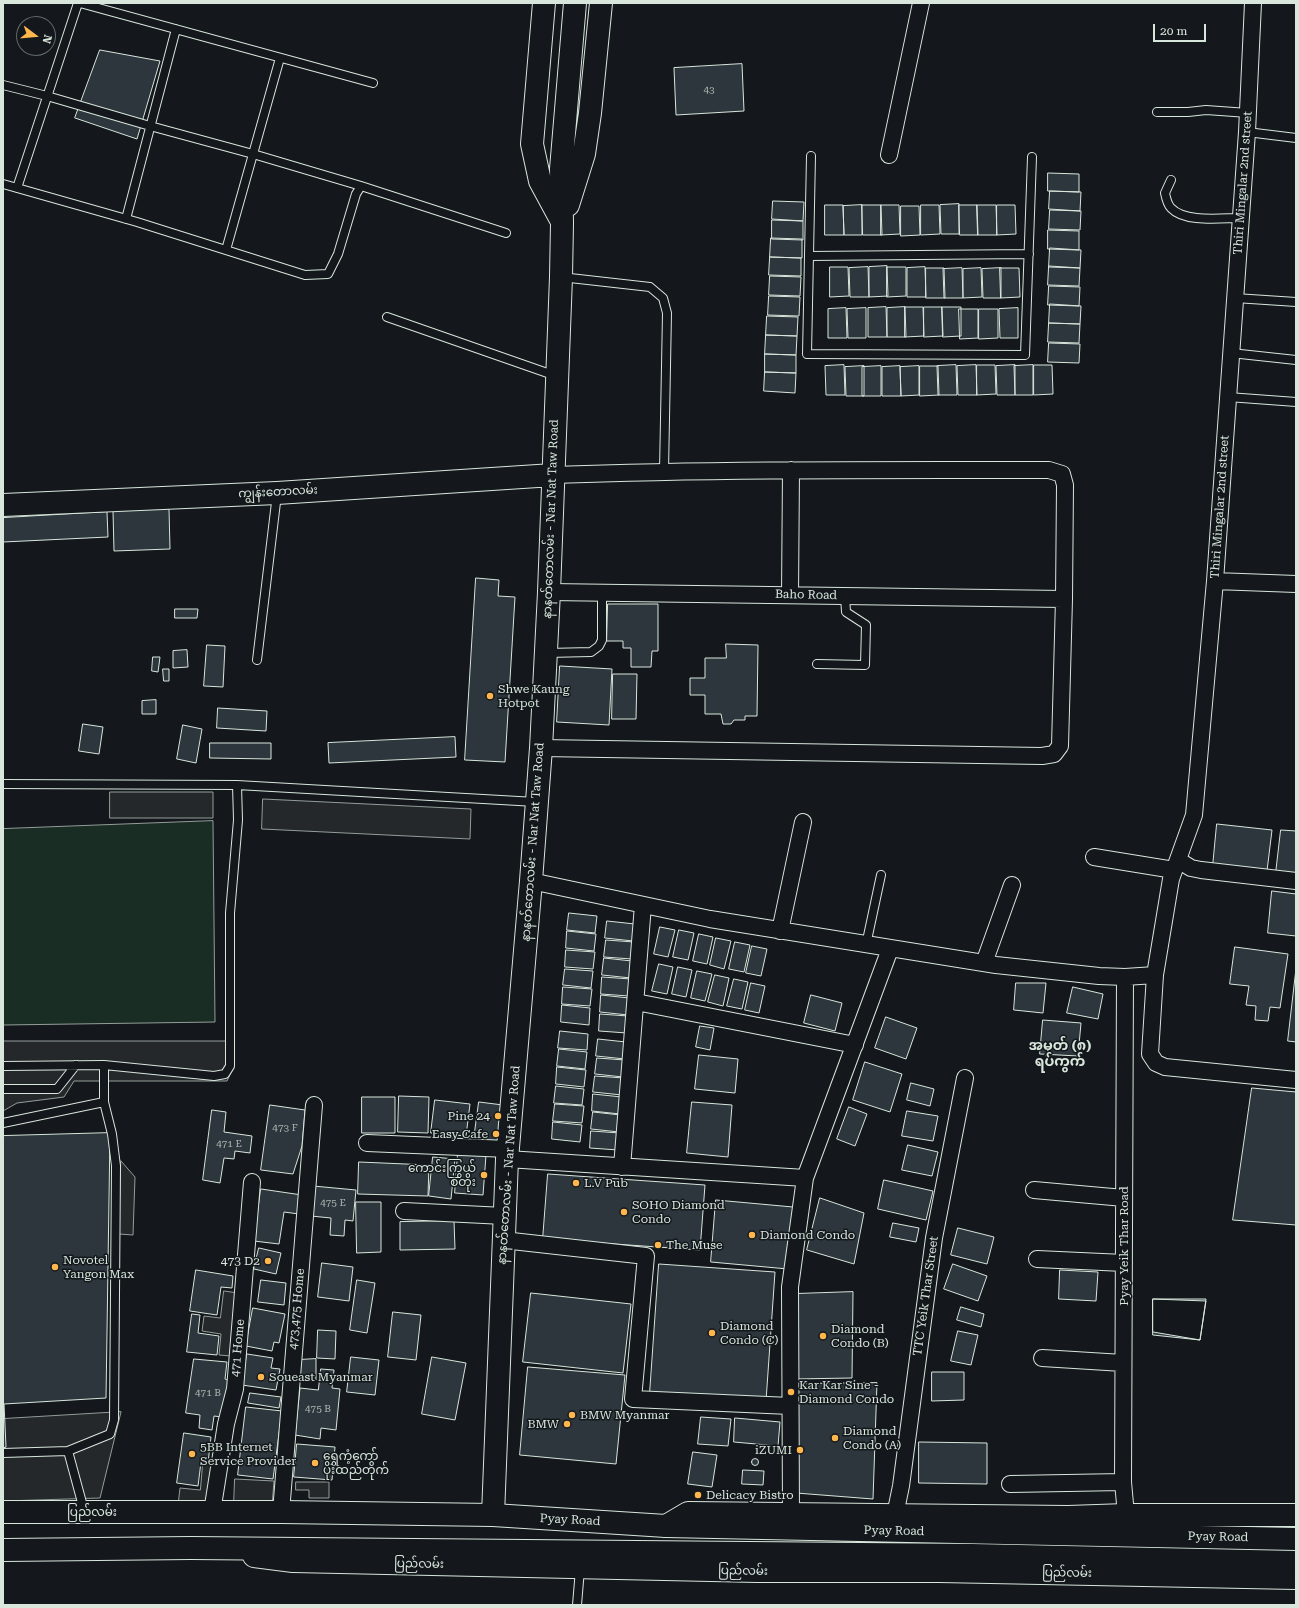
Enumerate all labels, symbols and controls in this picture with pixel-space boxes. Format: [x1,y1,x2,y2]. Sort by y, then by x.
north arrow [16,16,56,56]
scale bar [1155,16,1208,42]
text: 20 m [1160,24,1187,38]
text: N [40,33,54,45]
house number: 43 [703,84,715,96]
street label: Thiri Mingalar 2nd street [1231,111,1255,255]
street label: နာနတ်တောလမ်း - Nar Nat Taw Road [540,419,562,619]
street label: Thiri Mingalar 2nd street [1208,435,1232,579]
street label: ကျွန်းတောလမ်း [238,483,318,501]
street label: Baho Road [775,587,837,603]
place label: Shwe Kaung Hotpot [498,682,569,710]
marker: Shwe Kaung Hotpot [485,691,495,701]
street label: နာနတ်တောလမ်း - Nar Nat Taw Road [519,742,547,942]
district label: အမှတ် (၈) ရပ်ကွက် [1029,1038,1091,1070]
street label: နာနတ်တောလမ်း - Nar Nat Taw Road [495,1065,523,1265]
place label: Pine 24 [448,1109,490,1123]
marker: Pine 24 [493,1111,503,1121]
house number: 473 F [272,1122,298,1134]
place label: Easy Cafe [432,1127,488,1141]
marker: Easy Cafe [491,1129,501,1139]
house number: 471 E [216,1138,242,1150]
place label: ကောင်းကြွယ် စတိုး [408,1161,476,1189]
marker: ကောင်းကြွယ် စတိုး [479,1170,489,1180]
place label: L.V Pub [584,1176,628,1190]
marker: L.V Pub [571,1178,581,1188]
street label: Pyay Yeik Thar Road [1117,1186,1131,1306]
house number: 475 E [320,1197,346,1209]
place label: SOHO Diamond Condo [632,1198,725,1226]
marker: SOHO Diamond Condo [619,1207,629,1217]
place label: Diamond Condo [760,1228,855,1242]
marker: Diamond Condo [747,1230,757,1240]
street label: TTC Yeik Thar Street [910,1235,942,1357]
place label: The Muse [666,1238,722,1252]
marker: The Muse [653,1240,663,1250]
place label: Novotel Yangon Max [63,1253,134,1281]
place label: 473 D2 [221,1254,260,1268]
marker: 473 D2 [263,1256,273,1266]
marker: Novotel Yangon Max [50,1262,60,1272]
street label: 473,475 Home [286,1268,308,1350]
street label: 471 Home [228,1318,248,1378]
place label: Diamond Condo (C) [720,1319,778,1347]
place label: Diamond Condo (B) [831,1322,889,1350]
marker: Diamond Condo (C) [707,1328,717,1338]
marker: Diamond Condo (B) [818,1331,828,1341]
place label: Soueast Myanmar [269,1370,373,1384]
marker: Soueast Myanmar [256,1372,266,1382]
place label: Kar Kar Sine - Diamond Condo [799,1378,894,1406]
house number: 471 B [195,1387,221,1399]
marker: Kar Kar Sine - Diamond Condo [786,1387,796,1397]
house number: 475 B [305,1403,331,1415]
place label: BMW Myanmar [580,1408,670,1422]
marker: BMW Myanmar [567,1410,577,1420]
place label: BMW [527,1417,559,1431]
marker: BMW [562,1419,572,1429]
place label: Diamond Condo (A) [843,1424,901,1452]
marker: Diamond Condo (A) [830,1433,840,1443]
place label: 5BB Internet Service Provider [200,1440,296,1468]
place label: iZUMI [755,1443,792,1457]
marker: iZUMI [795,1445,805,1455]
marker: 5BB Internet Service Provider [187,1449,197,1459]
place label: ရွှေကံ့ကော် ပိုးထည်တိုက် [323,1449,389,1477]
marker: ရွှေကံ့ကော် ပိုးထည်တိုက် [310,1458,320,1468]
place label: Delicacy Bistro [706,1488,794,1502]
marker: Delicacy Bistro [693,1490,703,1500]
street label: ပြည်လမ်း [67,1505,117,1519]
street label: Pyay Road [539,1511,601,1529]
street label: Pyay Road [864,1523,924,1539]
street label: Pyay Road [1188,1529,1248,1545]
street label: ပြည်လမ်း [394,1556,444,1572]
street label: ပြည်လမ်း [718,1563,768,1579]
street label: ပြည်လမ်း [1042,1565,1092,1581]

